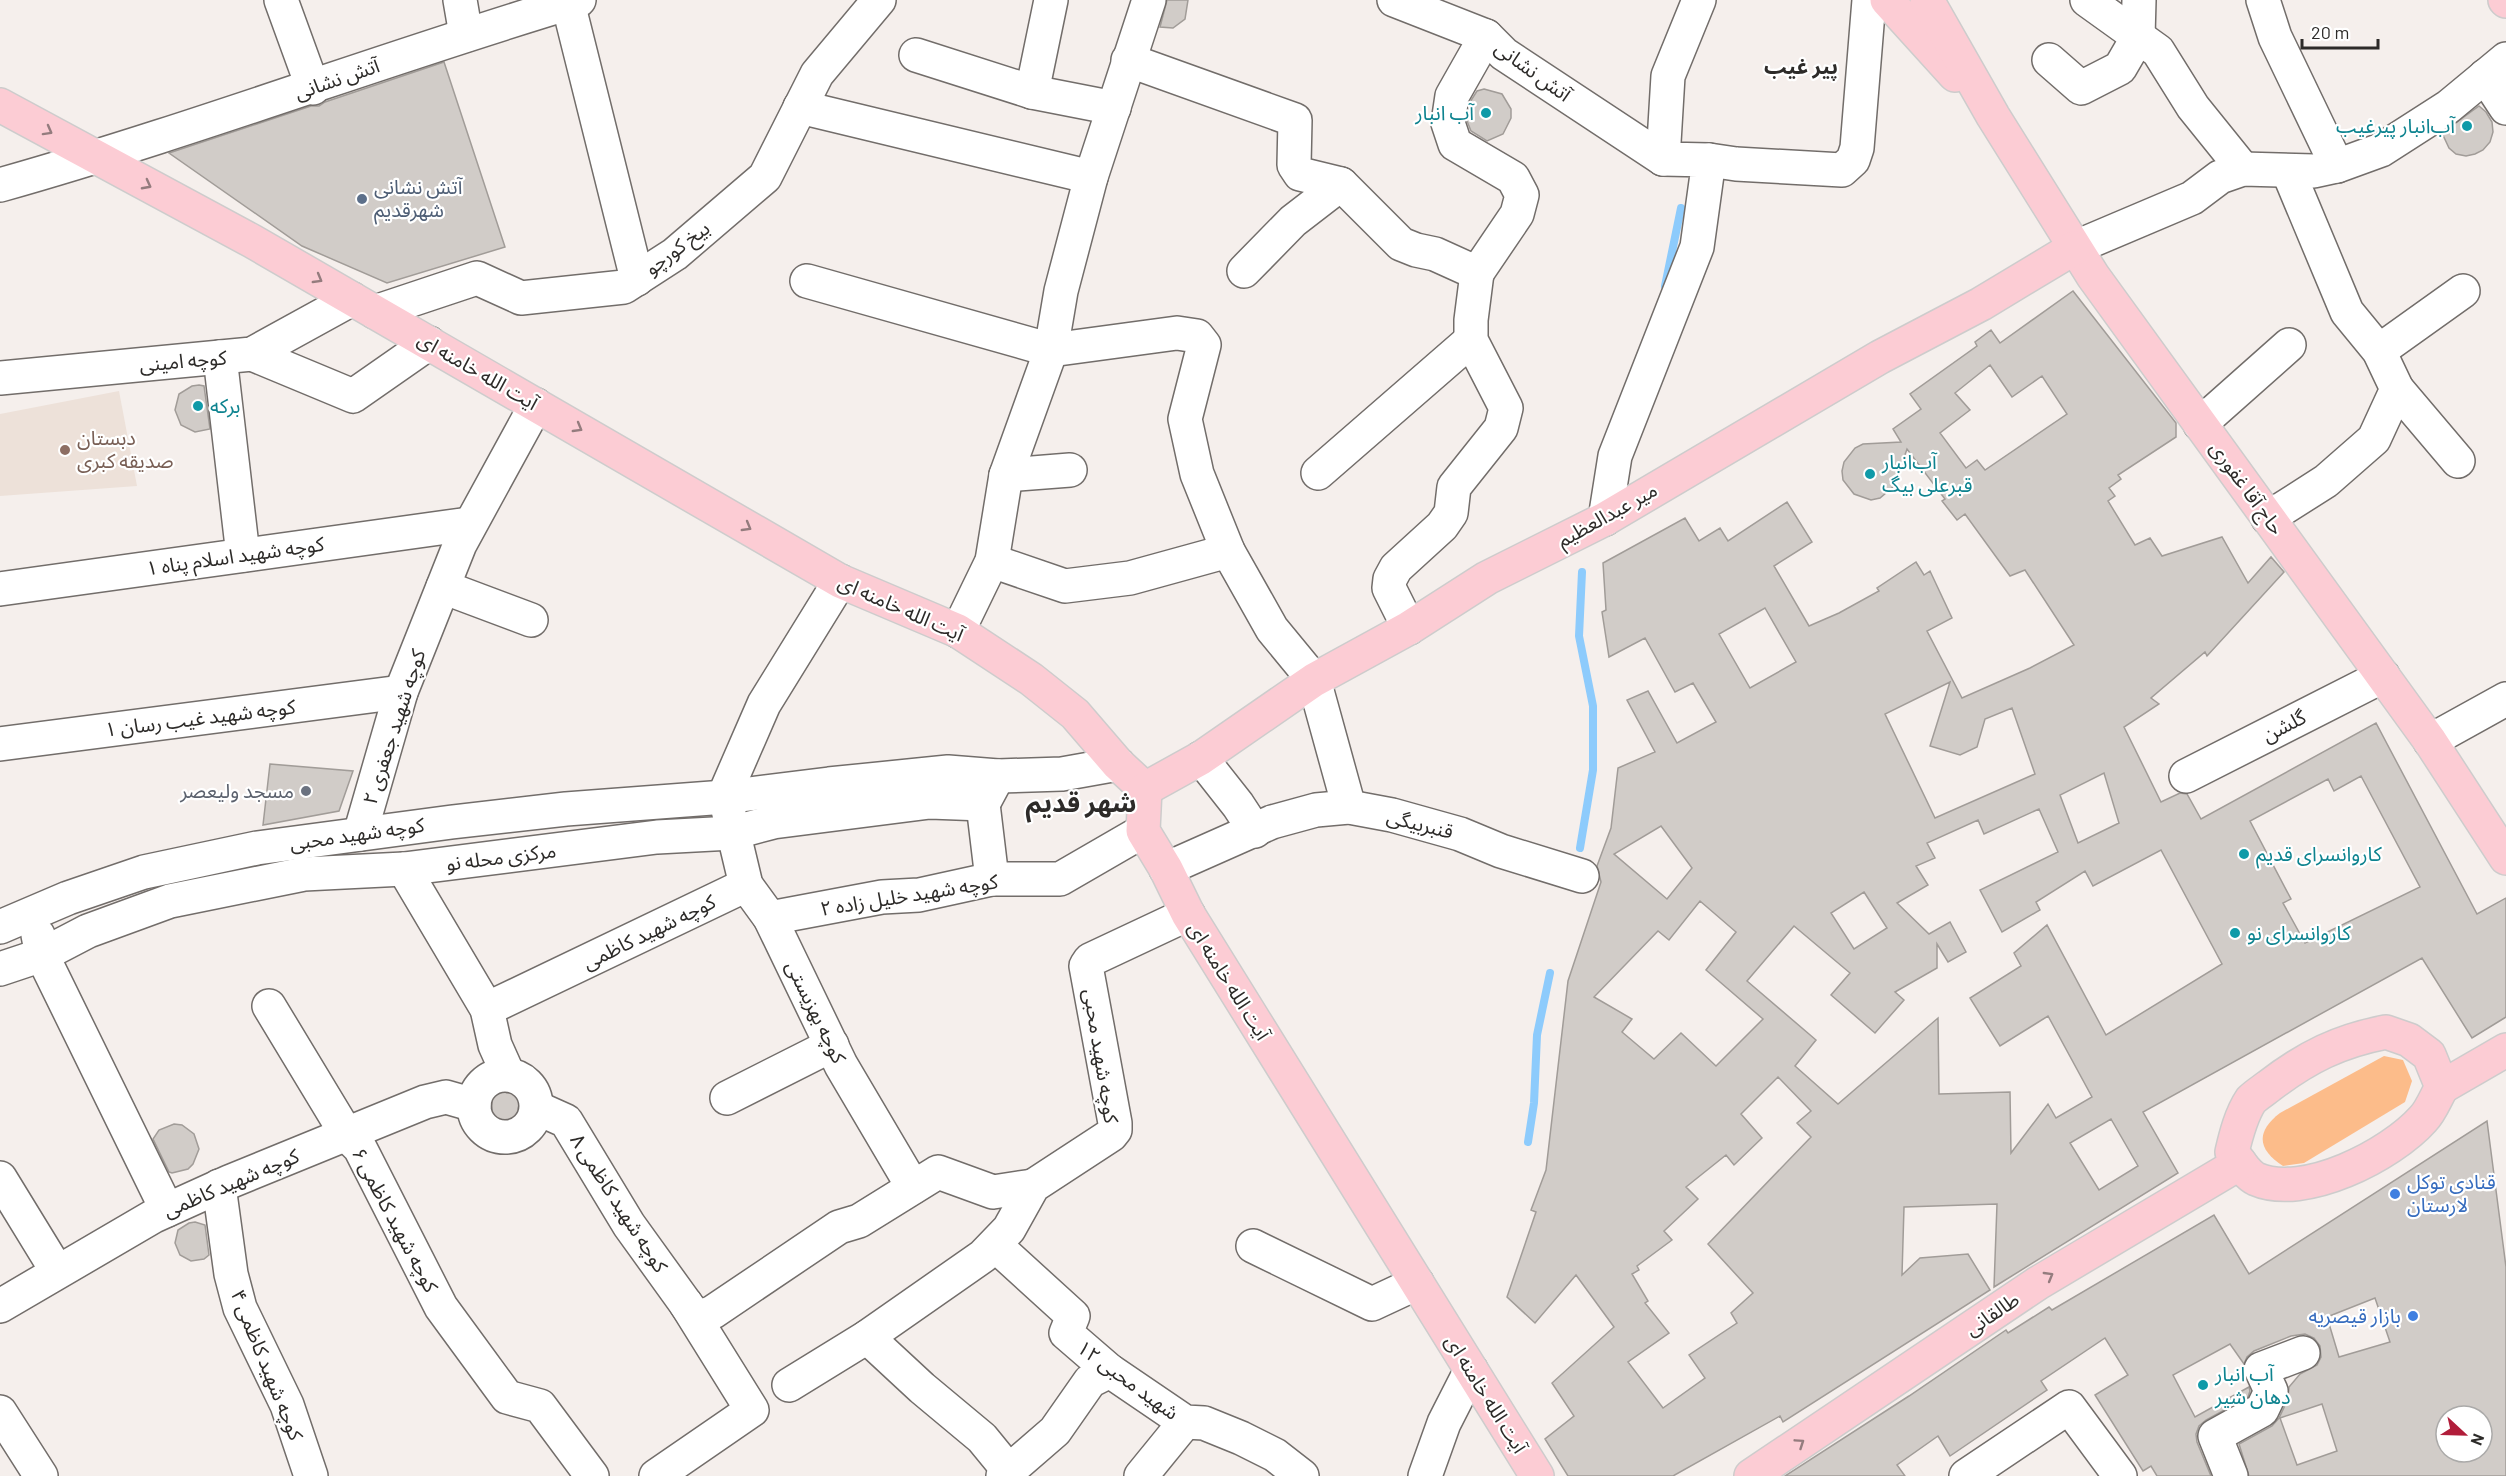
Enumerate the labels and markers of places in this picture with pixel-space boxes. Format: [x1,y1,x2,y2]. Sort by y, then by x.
place label: آب انبار [1414,100,1475,125]
marker: آب انبار [1479,106,1493,120]
place label: آب‌انبار پیرغیب [2336,113,2456,139]
marker: آب‌انبار پیرغیب [2460,119,2474,133]
place label: آتش نشانی شهرقدیم [374,174,464,225]
marker: آتش نشانی شهرقدیم [355,192,369,206]
place label: برکه [210,393,240,418]
marker: برکه [191,399,205,413]
place label: دبستان صدیقه کبری [77,425,174,473]
marker: دبستان صدیقه کبری [58,443,72,457]
place label: آب‌انبار قبرعلی بیگ [1881,449,1972,497]
marker: آب‌انبار قبرعلی بیگ [1863,467,1877,481]
place label: مسجد ولیعصر [179,778,294,803]
marker: مسجد ولیعصر [299,784,313,798]
place label: کاروانسرای قدیم [2256,841,2382,869]
marker: کاروانسرای قدیم [2237,847,2251,861]
place label: کاروانسرای نو [2247,920,2351,945]
marker: کاروانسرای نو [2228,926,2242,940]
place label: قنادی توکل لارستان [2407,1169,2496,1217]
marker: قنادی توکل لارستان [2388,1187,2402,1201]
place label: بازار قیصریه [2308,1303,2401,1328]
marker: بازار قیصریه [2406,1309,2420,1323]
place label: آب انبار دهان شیر [2214,1361,2291,1409]
marker: آب انبار دهان شیر [2196,1378,2210,1392]

